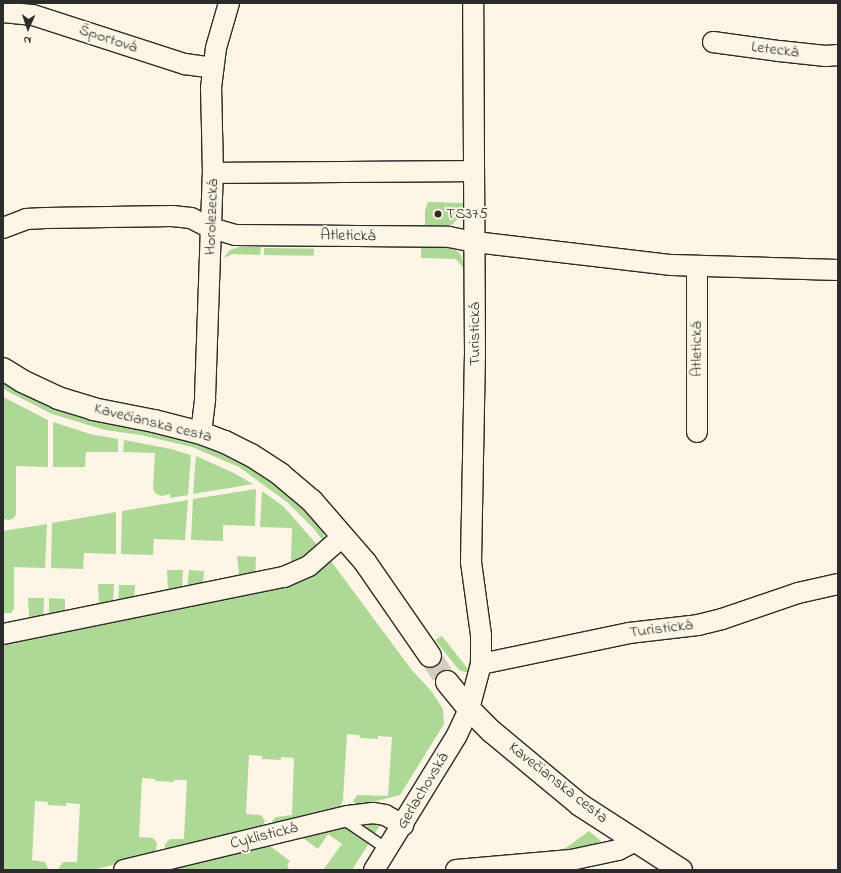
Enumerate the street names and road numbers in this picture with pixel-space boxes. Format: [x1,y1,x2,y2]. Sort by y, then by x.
street label: Športová [76,21,140,57]
street label: Letecká [750,38,800,62]
street label: Horolezecká [201,179,223,255]
street label: Atletická [320,226,376,246]
street label: Turistická [465,302,485,366]
street label: Atletická [687,321,707,377]
street label: Kavečianska cesta [92,399,214,447]
street label: Turistická [628,616,694,642]
street label: Kavečianska cesta [504,738,612,828]
street label: Gerlachovská [393,749,453,833]
street label: Cyklistická [228,818,300,854]

